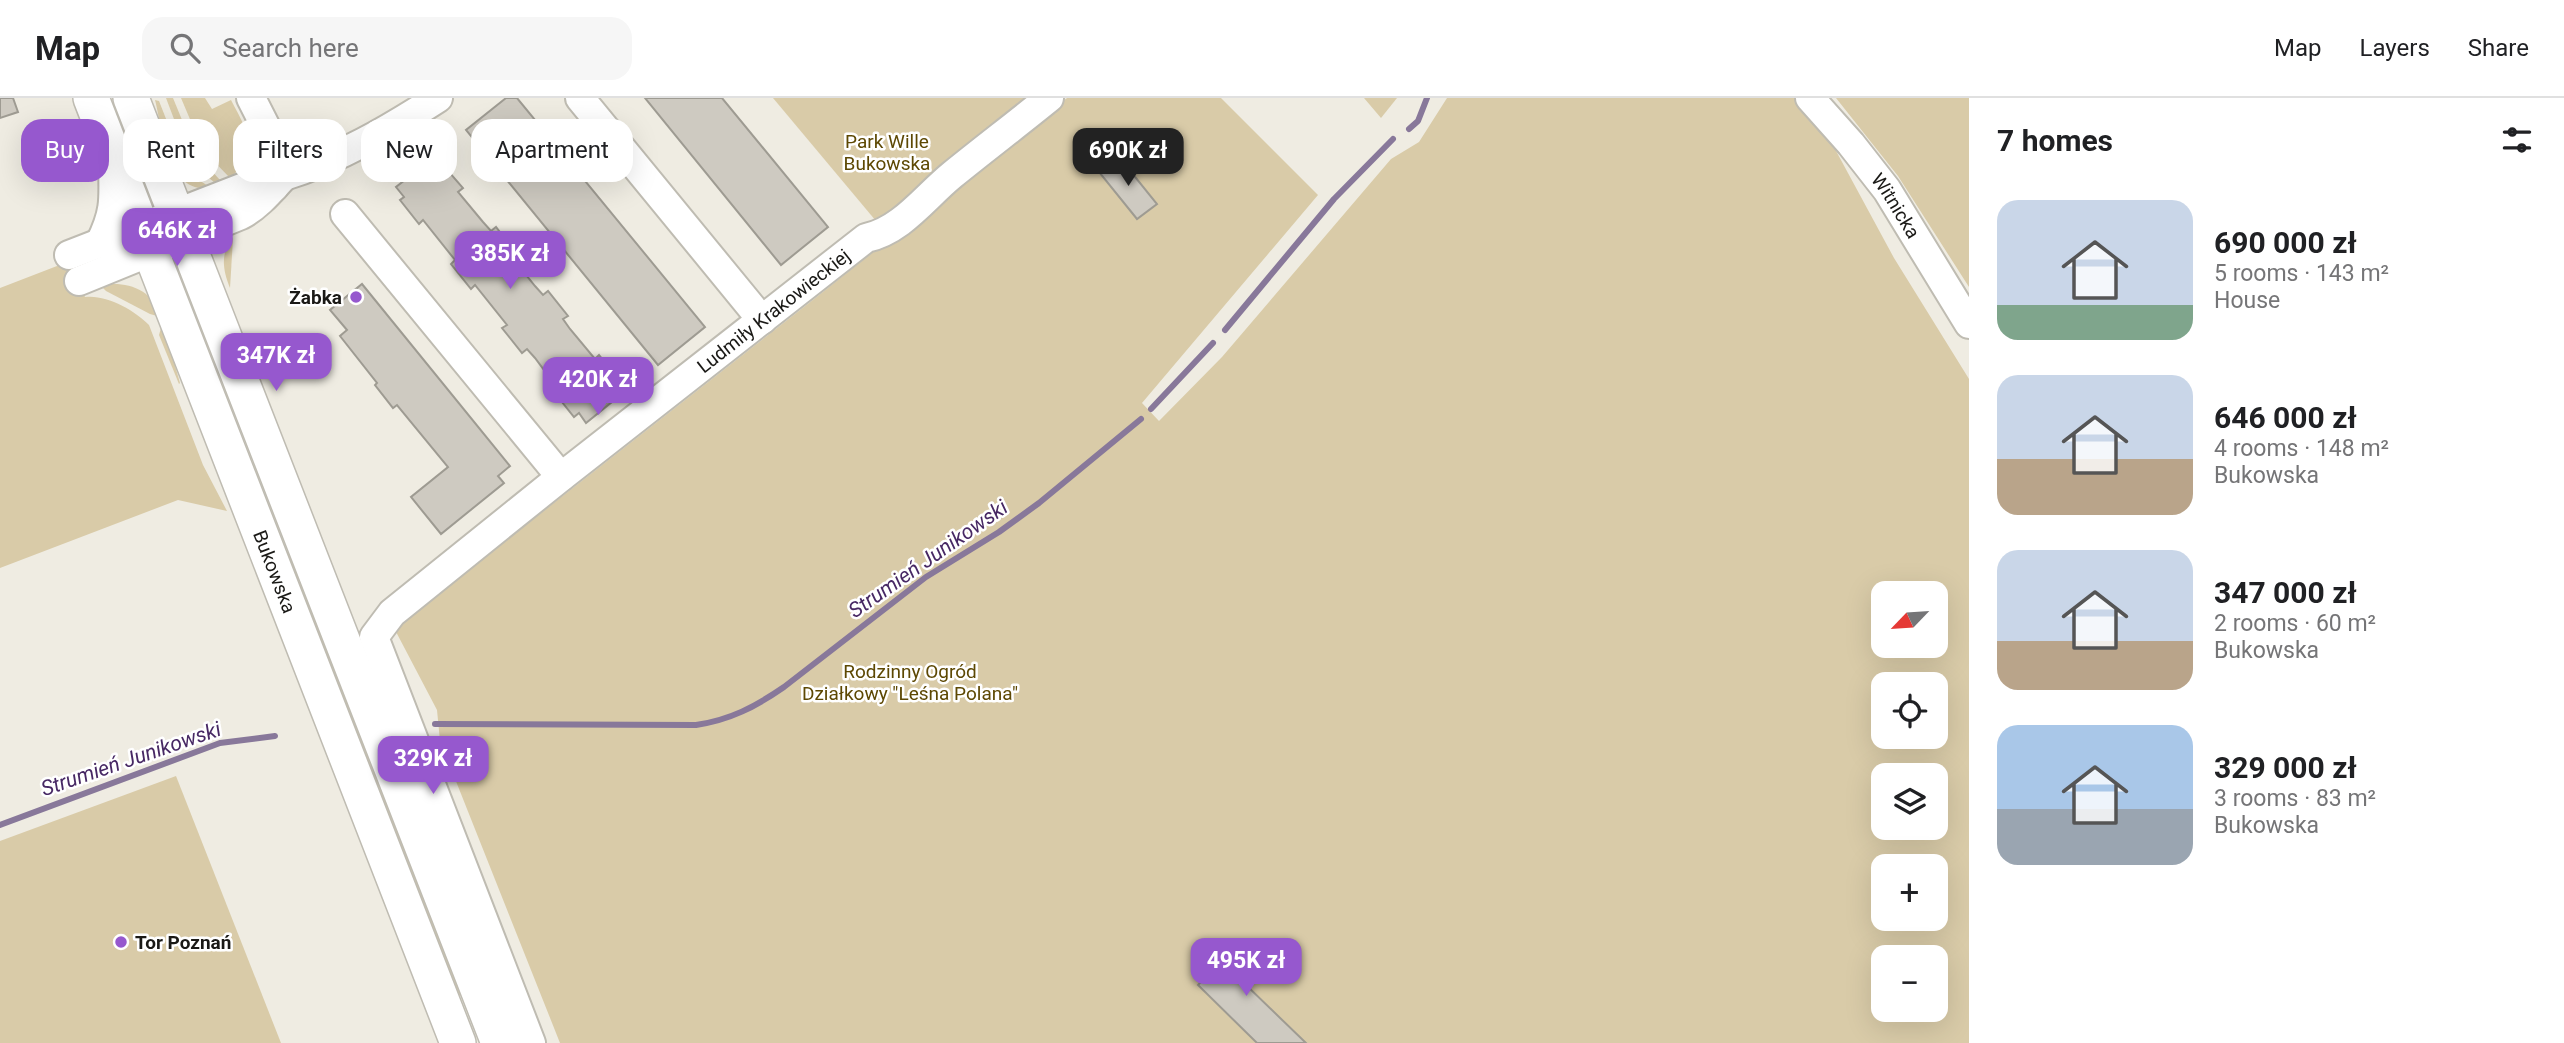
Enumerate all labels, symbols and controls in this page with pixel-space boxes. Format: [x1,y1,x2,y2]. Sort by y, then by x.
search box [142,17,632,80]
text: Map [35,29,100,68]
icon: search [166,29,204,67]
text: Search here [222,33,359,63]
text: Map [2274,34,2322,62]
text: Layers [2360,34,2430,62]
text: Share [2468,34,2529,62]
chip: Buy [21,119,109,182]
chip: Rent [123,119,219,182]
chip: Filters [233,119,347,182]
chip: New [361,119,457,182]
chip: Apartment [471,119,633,182]
icon: filters [2498,121,2536,159]
text: 7 homes [1997,123,2113,158]
pin: 690K zł [1063,129,1193,188]
park label: Park Wille Bukowska [844,130,930,175]
text: 690K zł [1089,137,1167,164]
street label: Witnicka [1867,168,1925,242]
pin: 646K zł [112,208,242,268]
text: 646K zł [138,217,216,244]
text: 690 000 zł [2214,225,2357,260]
icon: home [2053,228,2137,312]
pin: 385K zł [445,232,575,291]
text: 385K zł [471,240,549,267]
street label: Ludmiły Krakowieckiej [692,244,854,378]
text: 5 rooms · 143 m² [2214,260,2389,287]
place label: Żabka [289,286,342,309]
text: House [2214,287,2280,314]
marker: Żabka [348,289,364,305]
pin: 347K zł [211,334,341,393]
text: 347K zł [237,342,315,369]
pin: 420K zł [533,358,663,417]
text: 420K zł [559,366,637,393]
text: 646 000 zł [2214,400,2357,435]
icon: home [2053,403,2137,487]
text: 4 rooms · 148 m² [2214,435,2389,462]
text: Bukowska [2214,462,2319,489]
water label: Strumień Junikowski [844,495,1012,623]
street label: Bukowska [248,527,301,616]
text: 347 000 zł [2214,575,2357,610]
icon: home [2053,578,2137,662]
north arrow [1871,581,1948,658]
map controls [1871,581,1948,1022]
text: 2 rooms · 60 m² [2214,610,2376,637]
text: Bukowska [2214,637,2319,664]
park label: Rodzinny Ogród Działkowy "Leśna Polana" [802,660,1018,705]
button: locate [1871,672,1948,749]
water label: Strumień Junikowski [38,717,224,801]
pin: 329K zł [368,736,498,796]
text: 329K zł [394,745,472,772]
text: 329 000 zł [2214,750,2357,785]
icon: home [2053,753,2137,837]
button: layers [1871,763,1948,840]
text: 3 rooms · 83 m² [2214,785,2376,812]
text: Bukowska [2214,812,2319,839]
button: + [1871,854,1948,931]
place label: Tor Poznań [135,931,231,954]
marker: Tor Poznań [113,934,129,950]
pin: 495K zł [1181,939,1311,998]
button: − [1871,945,1948,1022]
text: 495K zł [1207,947,1285,974]

